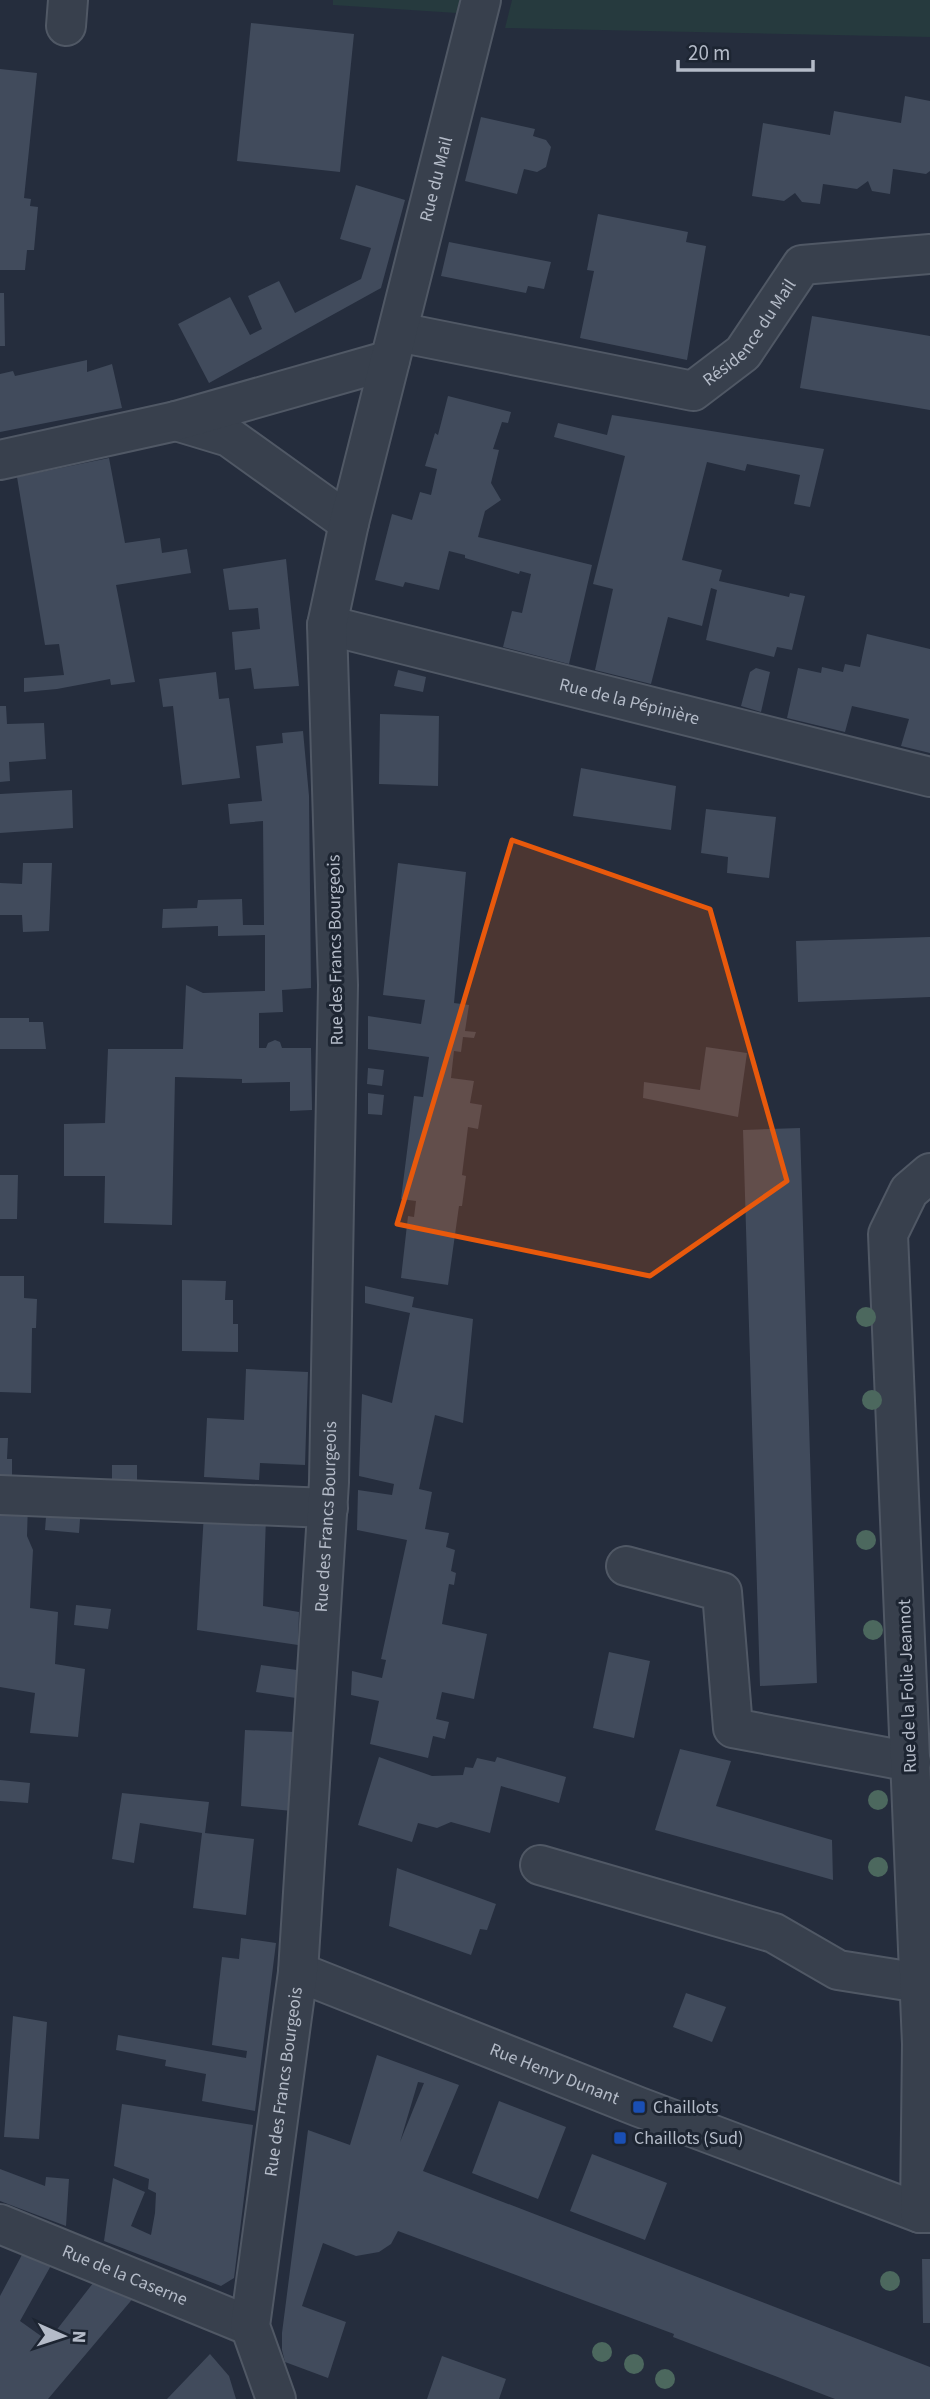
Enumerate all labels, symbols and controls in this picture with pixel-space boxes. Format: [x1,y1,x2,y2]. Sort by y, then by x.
scale bar [678,28,813,72]
text: 20 m [688,38,730,68]
street label: Rue du Mail [413,134,459,225]
street label: Résidence du Mail [698,274,802,392]
street label: Rue de la Pépinière [557,672,702,731]
street label: Rue des Francs Bourgeois [321,854,350,1046]
street label: Rue des Francs Bourgeois [309,1421,343,1613]
street label: Rue de la Folie Jeannot [892,1599,923,1773]
street label: Rue des Francs Bourgeois [258,1985,309,2178]
street label: Rue Henry Dunant [486,2037,623,2111]
place label: Chaillots [653,2095,719,2120]
marker: Chaillots [631,2099,647,2115]
place label: Chaillots (Sud) [634,2126,744,2151]
marker: Chaillots (Sud) [612,2130,628,2146]
street label: Rue de la Caserne [58,2239,191,2312]
north arrow [28,2301,98,2371]
text: N [65,2330,92,2344]

